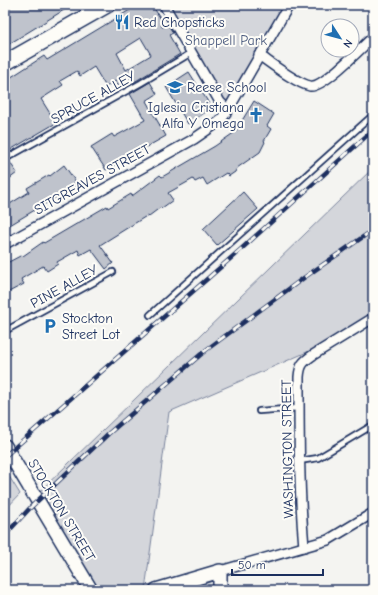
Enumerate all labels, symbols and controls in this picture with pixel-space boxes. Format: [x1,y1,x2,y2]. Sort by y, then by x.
restaurant icon: Red Chopsticks [113,13,131,31]
place label: Red Chopsticks [134,14,225,31]
north arrow [320,18,360,58]
park label: Shappell Park [185,32,267,49]
text: N [340,37,355,50]
street label: SPRUCE ALLEY [48,67,139,128]
school or university icon: Reese School [166,78,184,96]
place label: Reese School [187,79,267,96]
place label: Iglesia Cristiana Alfa Y Omega [148,99,244,132]
church icon: Iglesia Cristiana Alfa Y Omega [247,106,265,124]
street label: SITGREAVES STREET [31,140,154,218]
street label: PINE ALLEY [28,261,102,312]
place label: Stockton Street Lot [62,310,121,343]
parking icon: Stockton Street Lot [41,317,59,335]
street label: WASHINGTON STREET [278,379,297,519]
street label: STOCKTON STREET [24,456,99,565]
scale bar [232,551,323,577]
text: 50 m [238,558,266,572]

